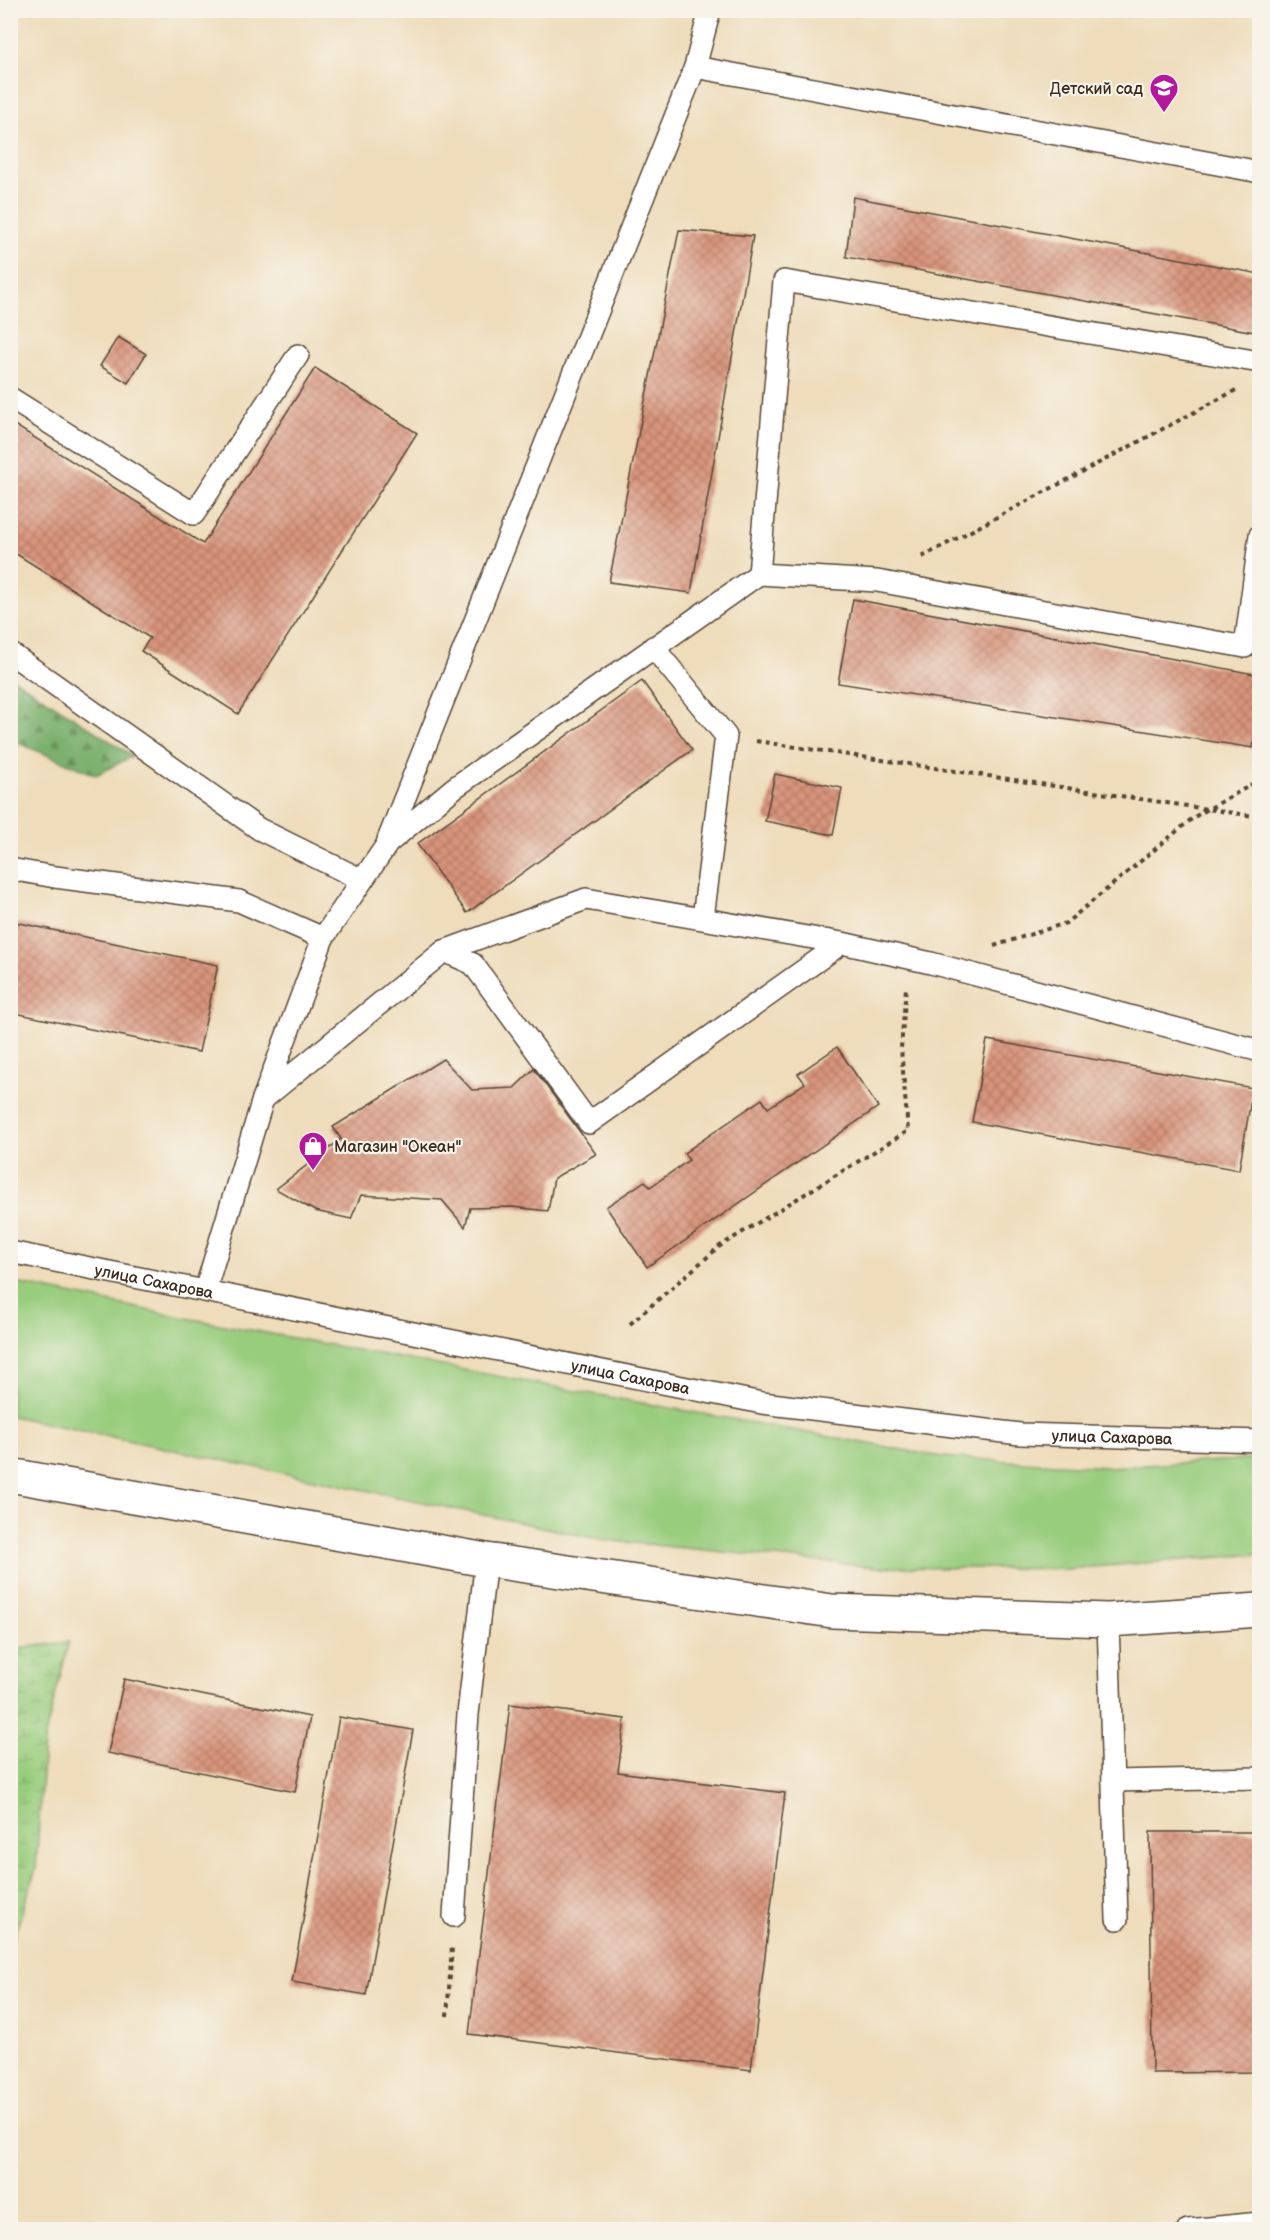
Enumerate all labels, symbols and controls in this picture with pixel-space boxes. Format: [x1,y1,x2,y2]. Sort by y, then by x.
school or university icon: Детский сад [1148,72,1180,114]
place label: Детский сад [1050,80,1143,99]
shop icon: Магазин "Океан" [297,1130,329,1172]
place label: Магазин "Океан" [334,1138,462,1157]
street label: улица Сахарова [93,1261,215,1304]
street label: улица Сахарова [569,1357,692,1399]
street label: улица Сахарова [1051,1427,1173,1449]

